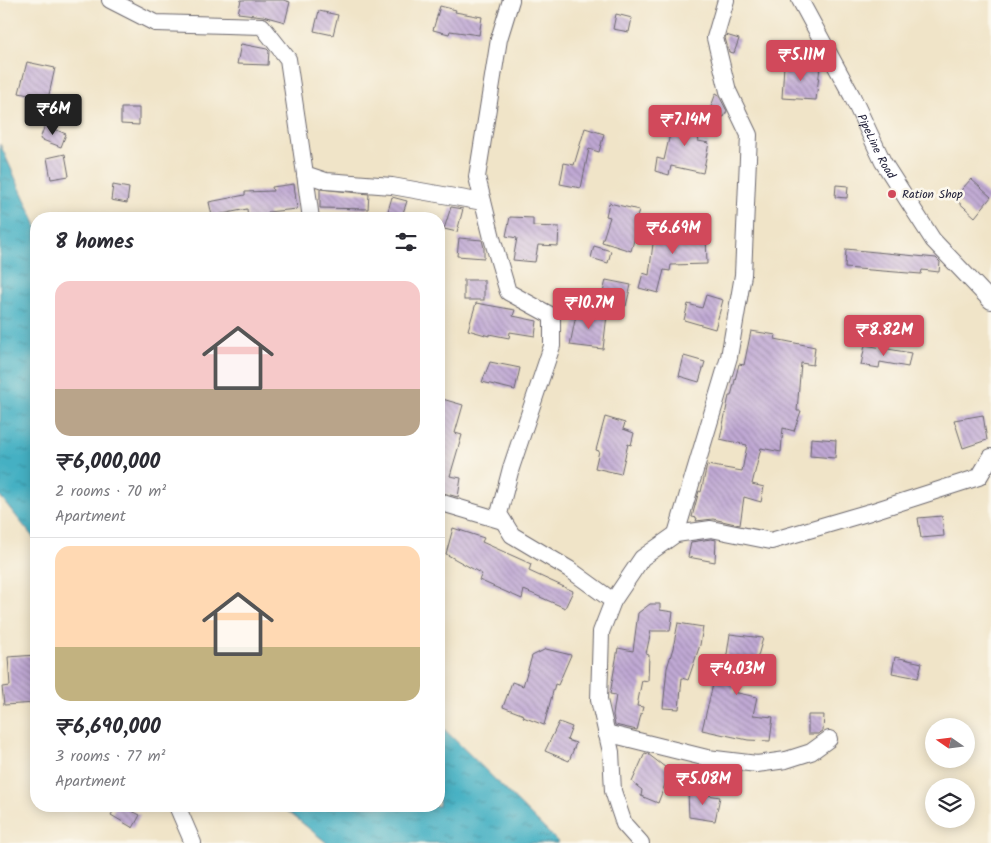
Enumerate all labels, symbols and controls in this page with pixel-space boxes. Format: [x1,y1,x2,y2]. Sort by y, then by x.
pin: ₹5.11M [760,39,842,82]
text: ₹5.11M [777,43,825,68]
pin: ₹6M [29,94,77,136]
text: ₹6M [36,97,70,122]
pin: ₹7.14M [644,104,726,147]
text: ₹7.14M [660,108,710,133]
street label: PipeLine Road [852,111,901,184]
place label: Ration Shop [902,185,963,204]
marker: Ration Shop [886,188,898,200]
pin: ₹6.69M [632,212,714,255]
text: ₹6.69M [645,216,701,241]
text: 8 homes [55,226,134,259]
icon: filters [392,228,420,256]
pin: ₹10.7M [548,288,630,330]
text: ₹10.7M [564,291,614,316]
icon: home [193,313,283,403]
pin: ₹8.82M [843,314,925,357]
text: ₹8.82M [855,318,913,343]
text: ₹6,000,000 [55,446,160,479]
text: 2 rooms · 70 m² [55,479,166,504]
text: Apartment [55,504,126,529]
icon: home [193,579,283,669]
pin: ₹4.03M [696,654,778,696]
text: ₹4.03M [709,657,765,682]
text: ₹6,690,000 [55,711,161,744]
north arrow [925,718,975,768]
map controls [925,718,975,828]
text: 3 rooms · 77 m² [55,744,165,769]
pin: ₹5.08M [662,764,744,806]
text: ₹5.08M [675,767,731,792]
text: Apartment [55,769,126,794]
button: layers [925,778,975,828]

